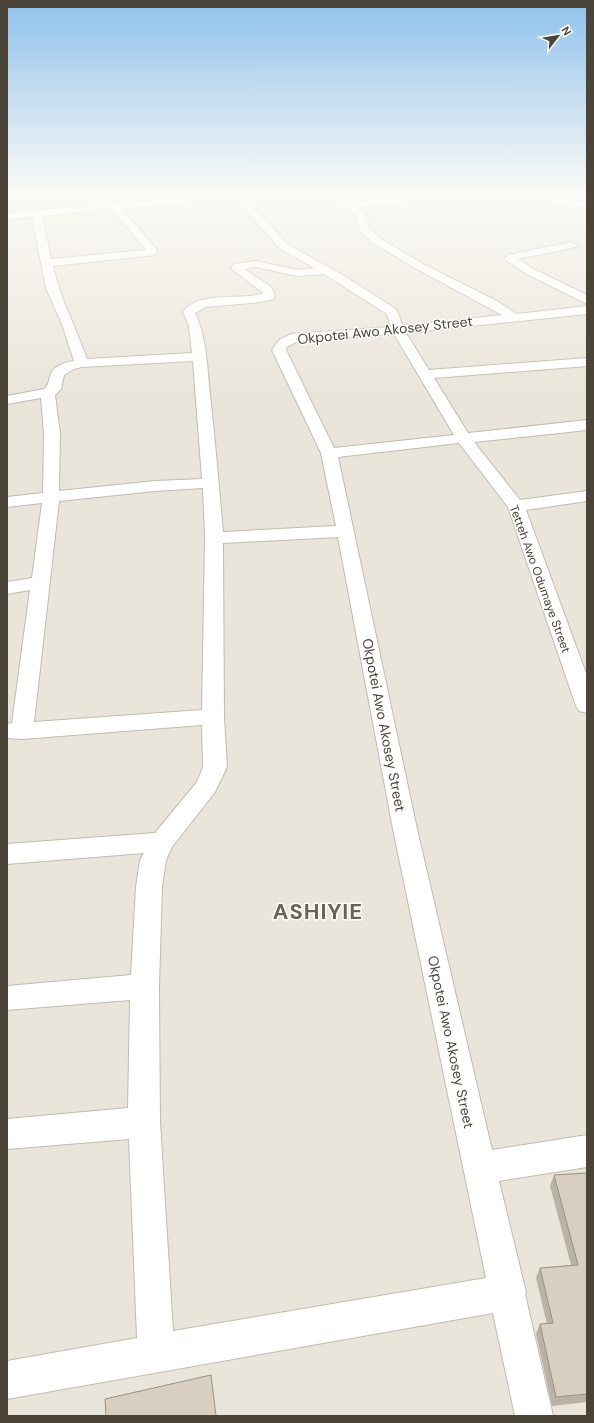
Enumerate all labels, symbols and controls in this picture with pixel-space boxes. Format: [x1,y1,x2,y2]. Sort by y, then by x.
north arrow [538,16,578,56]
text: N [559,24,575,38]
street label: Okpotei Awo Akosey Street [296,312,474,348]
street label: Tetteh Awo Odumaye Street [506,503,574,655]
street label: Okpotei Awo Akosey Street [358,637,410,813]
district label: ASHIYIE [273,897,363,926]
street label: Okpotei Awo Akosey Street [424,954,478,1130]

